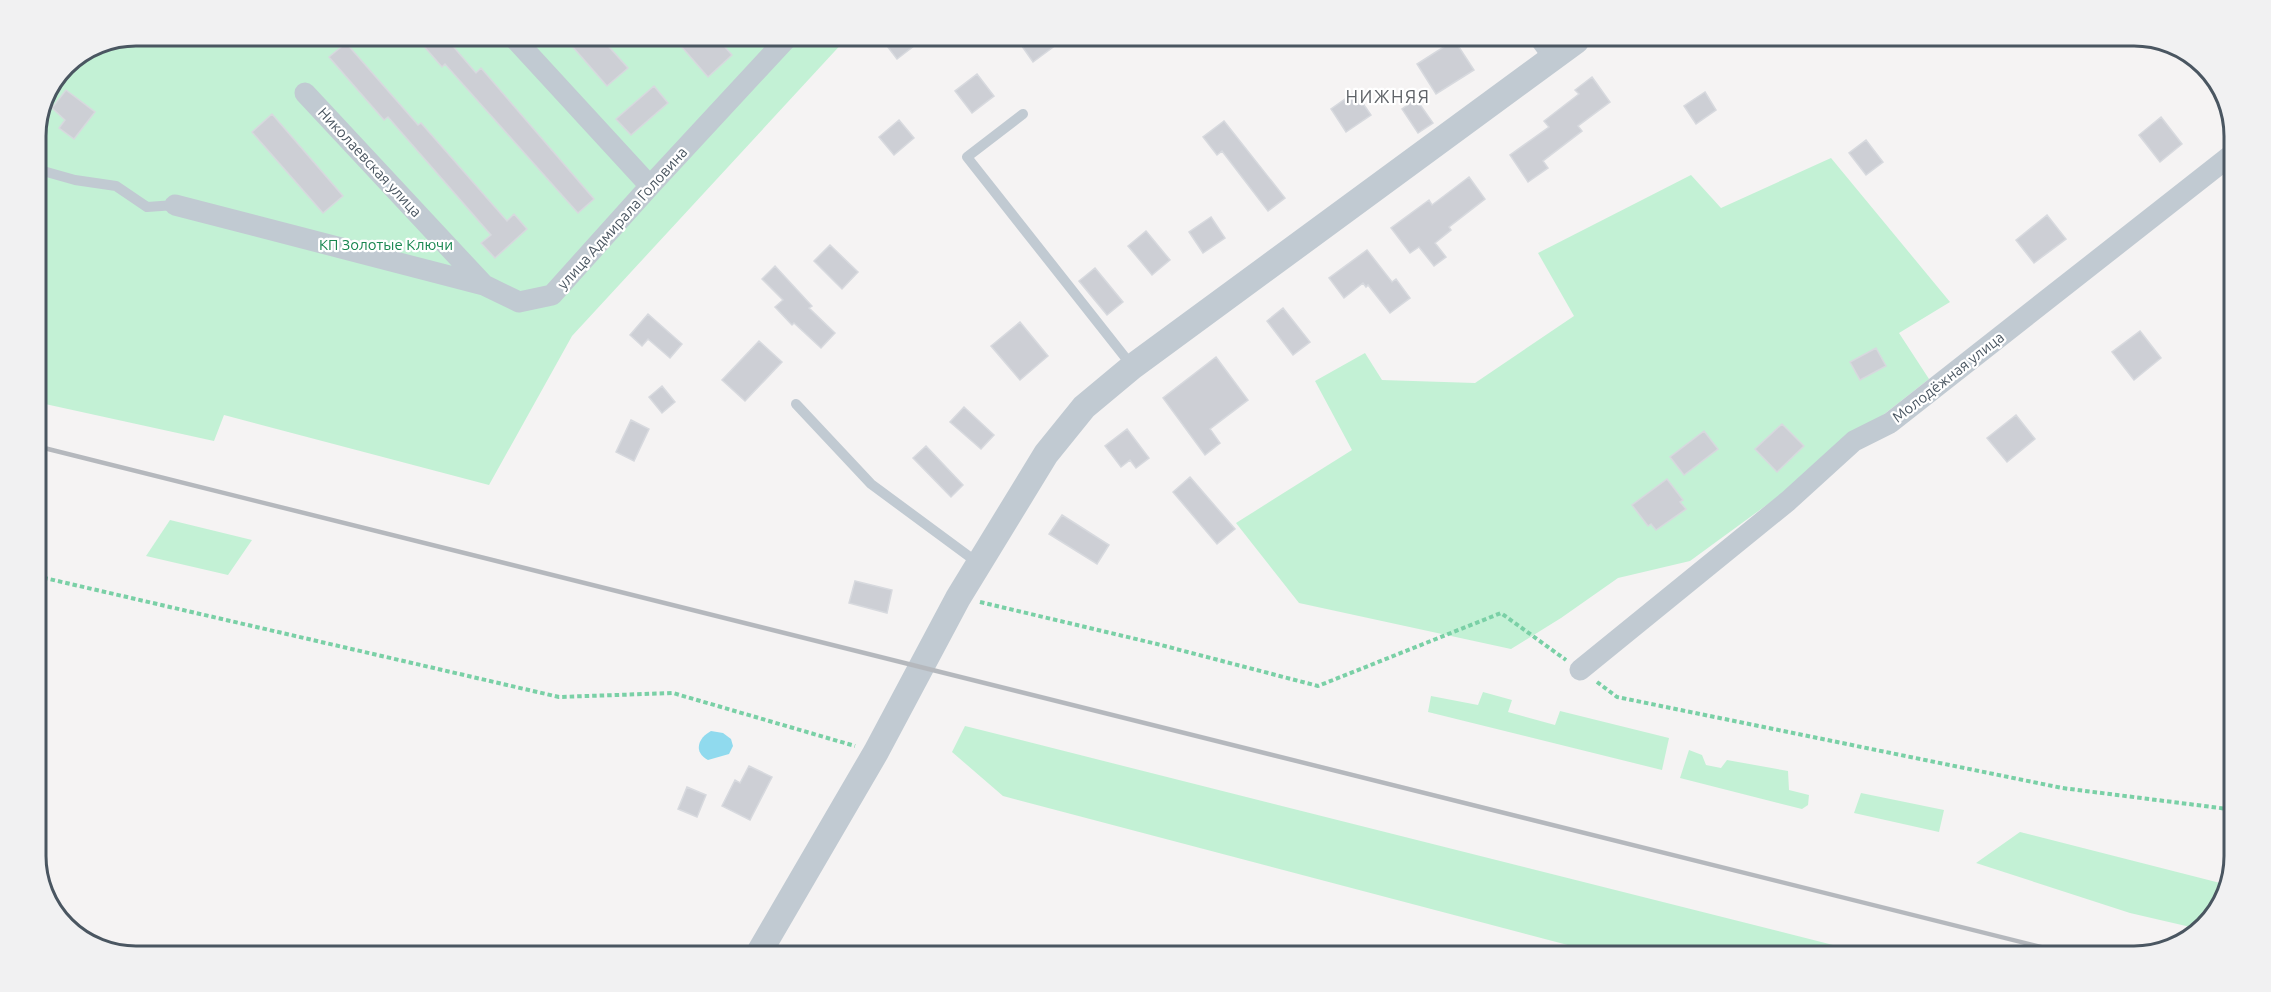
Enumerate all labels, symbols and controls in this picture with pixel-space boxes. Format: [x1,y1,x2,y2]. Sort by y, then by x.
district label: НИЖНЯЯ [1346,86,1430,106]
street label: Николаевская улица [315,104,425,220]
street label: улица Адмирала Головина [554,143,690,293]
park label: КП Золотые Ключи [319,236,453,253]
street label: Молодёжная улица [1889,328,2007,426]

